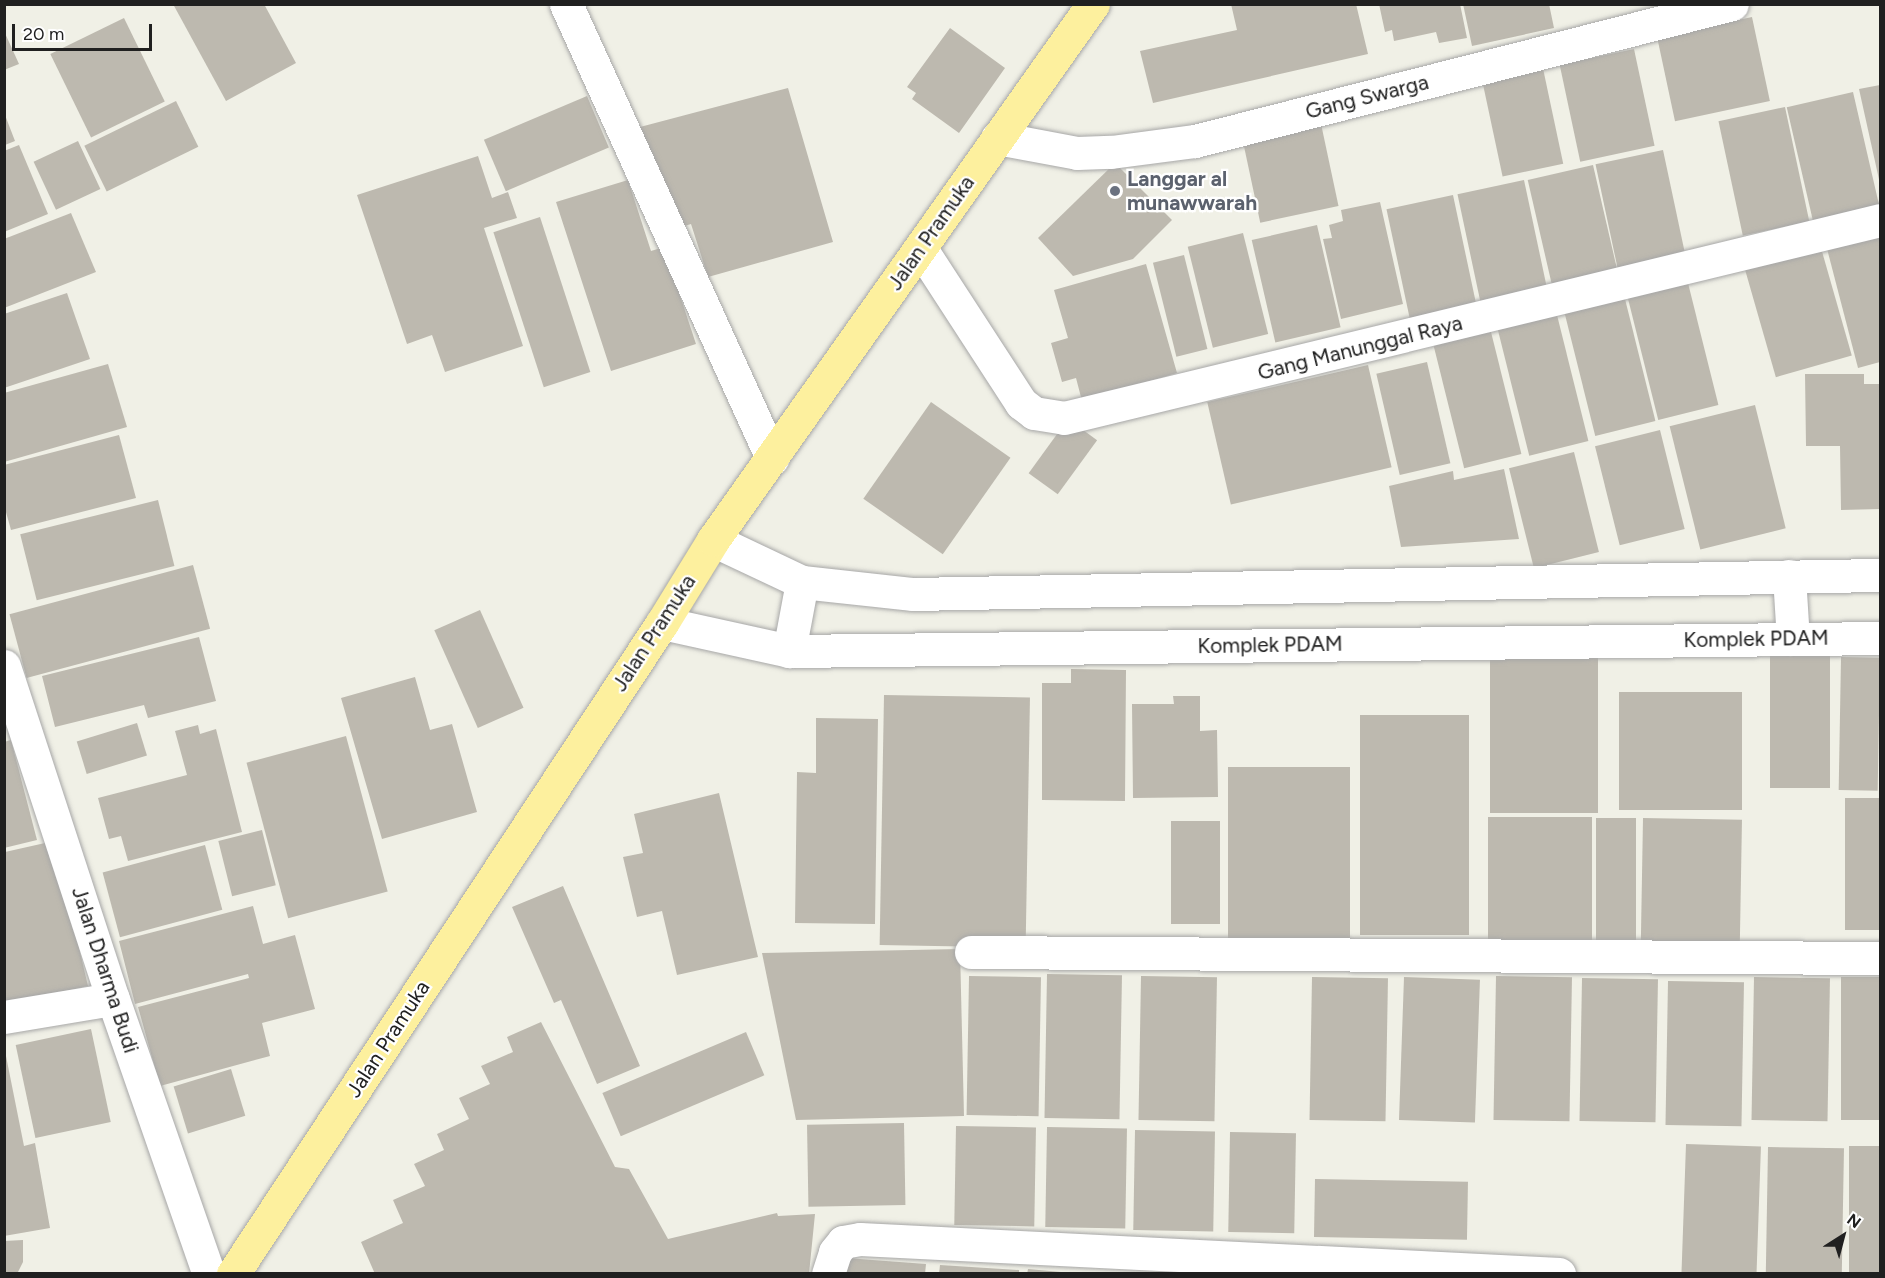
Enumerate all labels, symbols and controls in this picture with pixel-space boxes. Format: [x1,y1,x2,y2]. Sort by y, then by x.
scale bar [15,12,154,50]
text: 20 m [23,23,64,45]
street label: Gang Swarga [1303,70,1431,124]
place label: Langgar al munawwarah [1127,166,1257,216]
street label: Jalan Pramuka [882,171,980,295]
marker: Langgar al munawwarah [1108,184,1122,198]
street label: Gang Manunggal Raya [1255,310,1465,386]
street label: Jalan Pramuka [607,570,701,696]
street label: Komplek PDAM [1683,625,1829,653]
street label: Komplek PDAM [1197,631,1343,659]
street label: Jalan Dharma Budi [66,884,144,1056]
street label: Jalan Pramuka [341,976,435,1102]
north arrow [1813,1206,1873,1266]
text: N [1843,1210,1864,1232]

